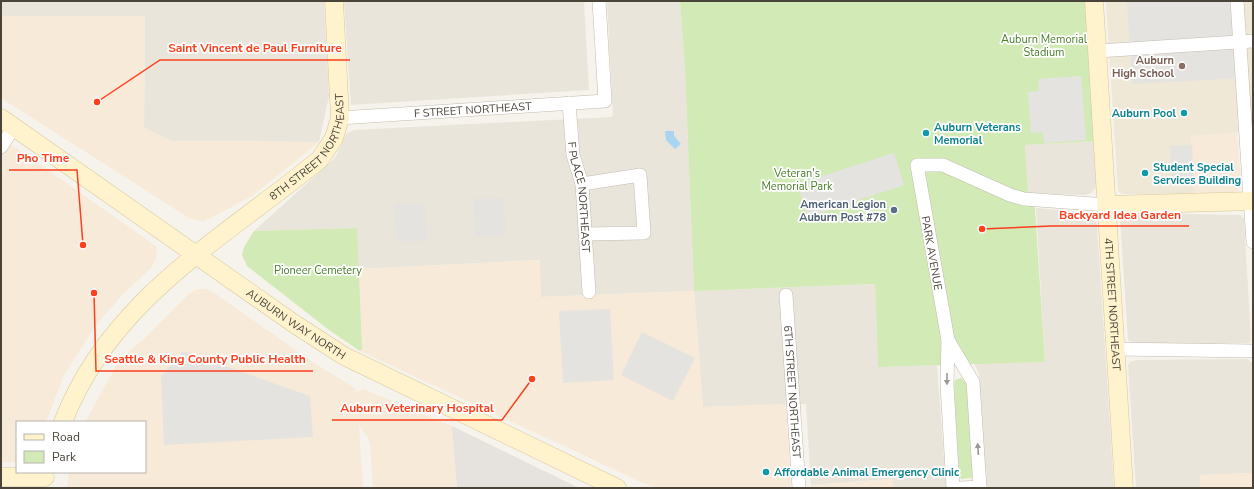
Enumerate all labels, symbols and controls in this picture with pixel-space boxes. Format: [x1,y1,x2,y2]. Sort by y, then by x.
park label: Auburn Memorial Stadium [1001,32,1088,60]
callout: Saint Vincent de Paul Furniture [160,36,350,60]
text: Saint Vincent de Paul Furniture [168,40,342,56]
place label: Auburn High School [1112,53,1174,81]
marker: Auburn High School [1177,61,1187,71]
street label: 8TH STREET NORTHEAST [266,93,348,204]
street label: F STREET NORTHEAST [414,99,532,121]
place label: Auburn Pool [1112,106,1176,121]
marker: Auburn Pool [1179,108,1189,118]
place label: Auburn Veterans Memorial [934,120,1021,148]
marker: Auburn Veterans Memorial [921,128,931,138]
street label: F PLACE NORTHEAST [564,141,593,253]
callout: Pho Time [9,146,77,170]
text: Pho Time [17,150,70,166]
place label: Student Special Services Building [1153,160,1241,188]
park label: Veteran's Memorial Park [761,166,833,194]
marker: Student Special Services Building [1140,168,1150,178]
place label: American Legion Auburn Post #78 [799,197,886,225]
callout: Backyard Idea Garden [1051,202,1189,226]
marker: American Legion Auburn Post #78 [889,205,899,215]
text: Backyard Idea Garden [1059,207,1181,223]
street label: PARK AVENUE [918,215,945,291]
street label: 4TH STREET NORTHEAST [1101,237,1124,372]
park label: Pioneer Cemetery [274,263,362,278]
street label: AUBURN WAY NORTH [243,286,348,363]
street label: 6TH STREET NORTHEAST [780,325,804,459]
callout: Seattle & King County Public Health [96,347,313,371]
text: Seattle & King County Public Health [104,351,306,367]
one-way arrow [944,373,950,386]
callout: Auburn Veterinary Hospital [332,396,502,420]
text: Auburn Veterinary Hospital [340,400,494,416]
legend [16,421,146,473]
text: Road [52,429,80,445]
one-way arrow [974,443,981,455]
text: Park [52,449,77,465]
place label: Affordable Animal Emergency Clinic [774,465,960,480]
marker: Affordable Animal Emergency Clinic [761,467,771,477]

